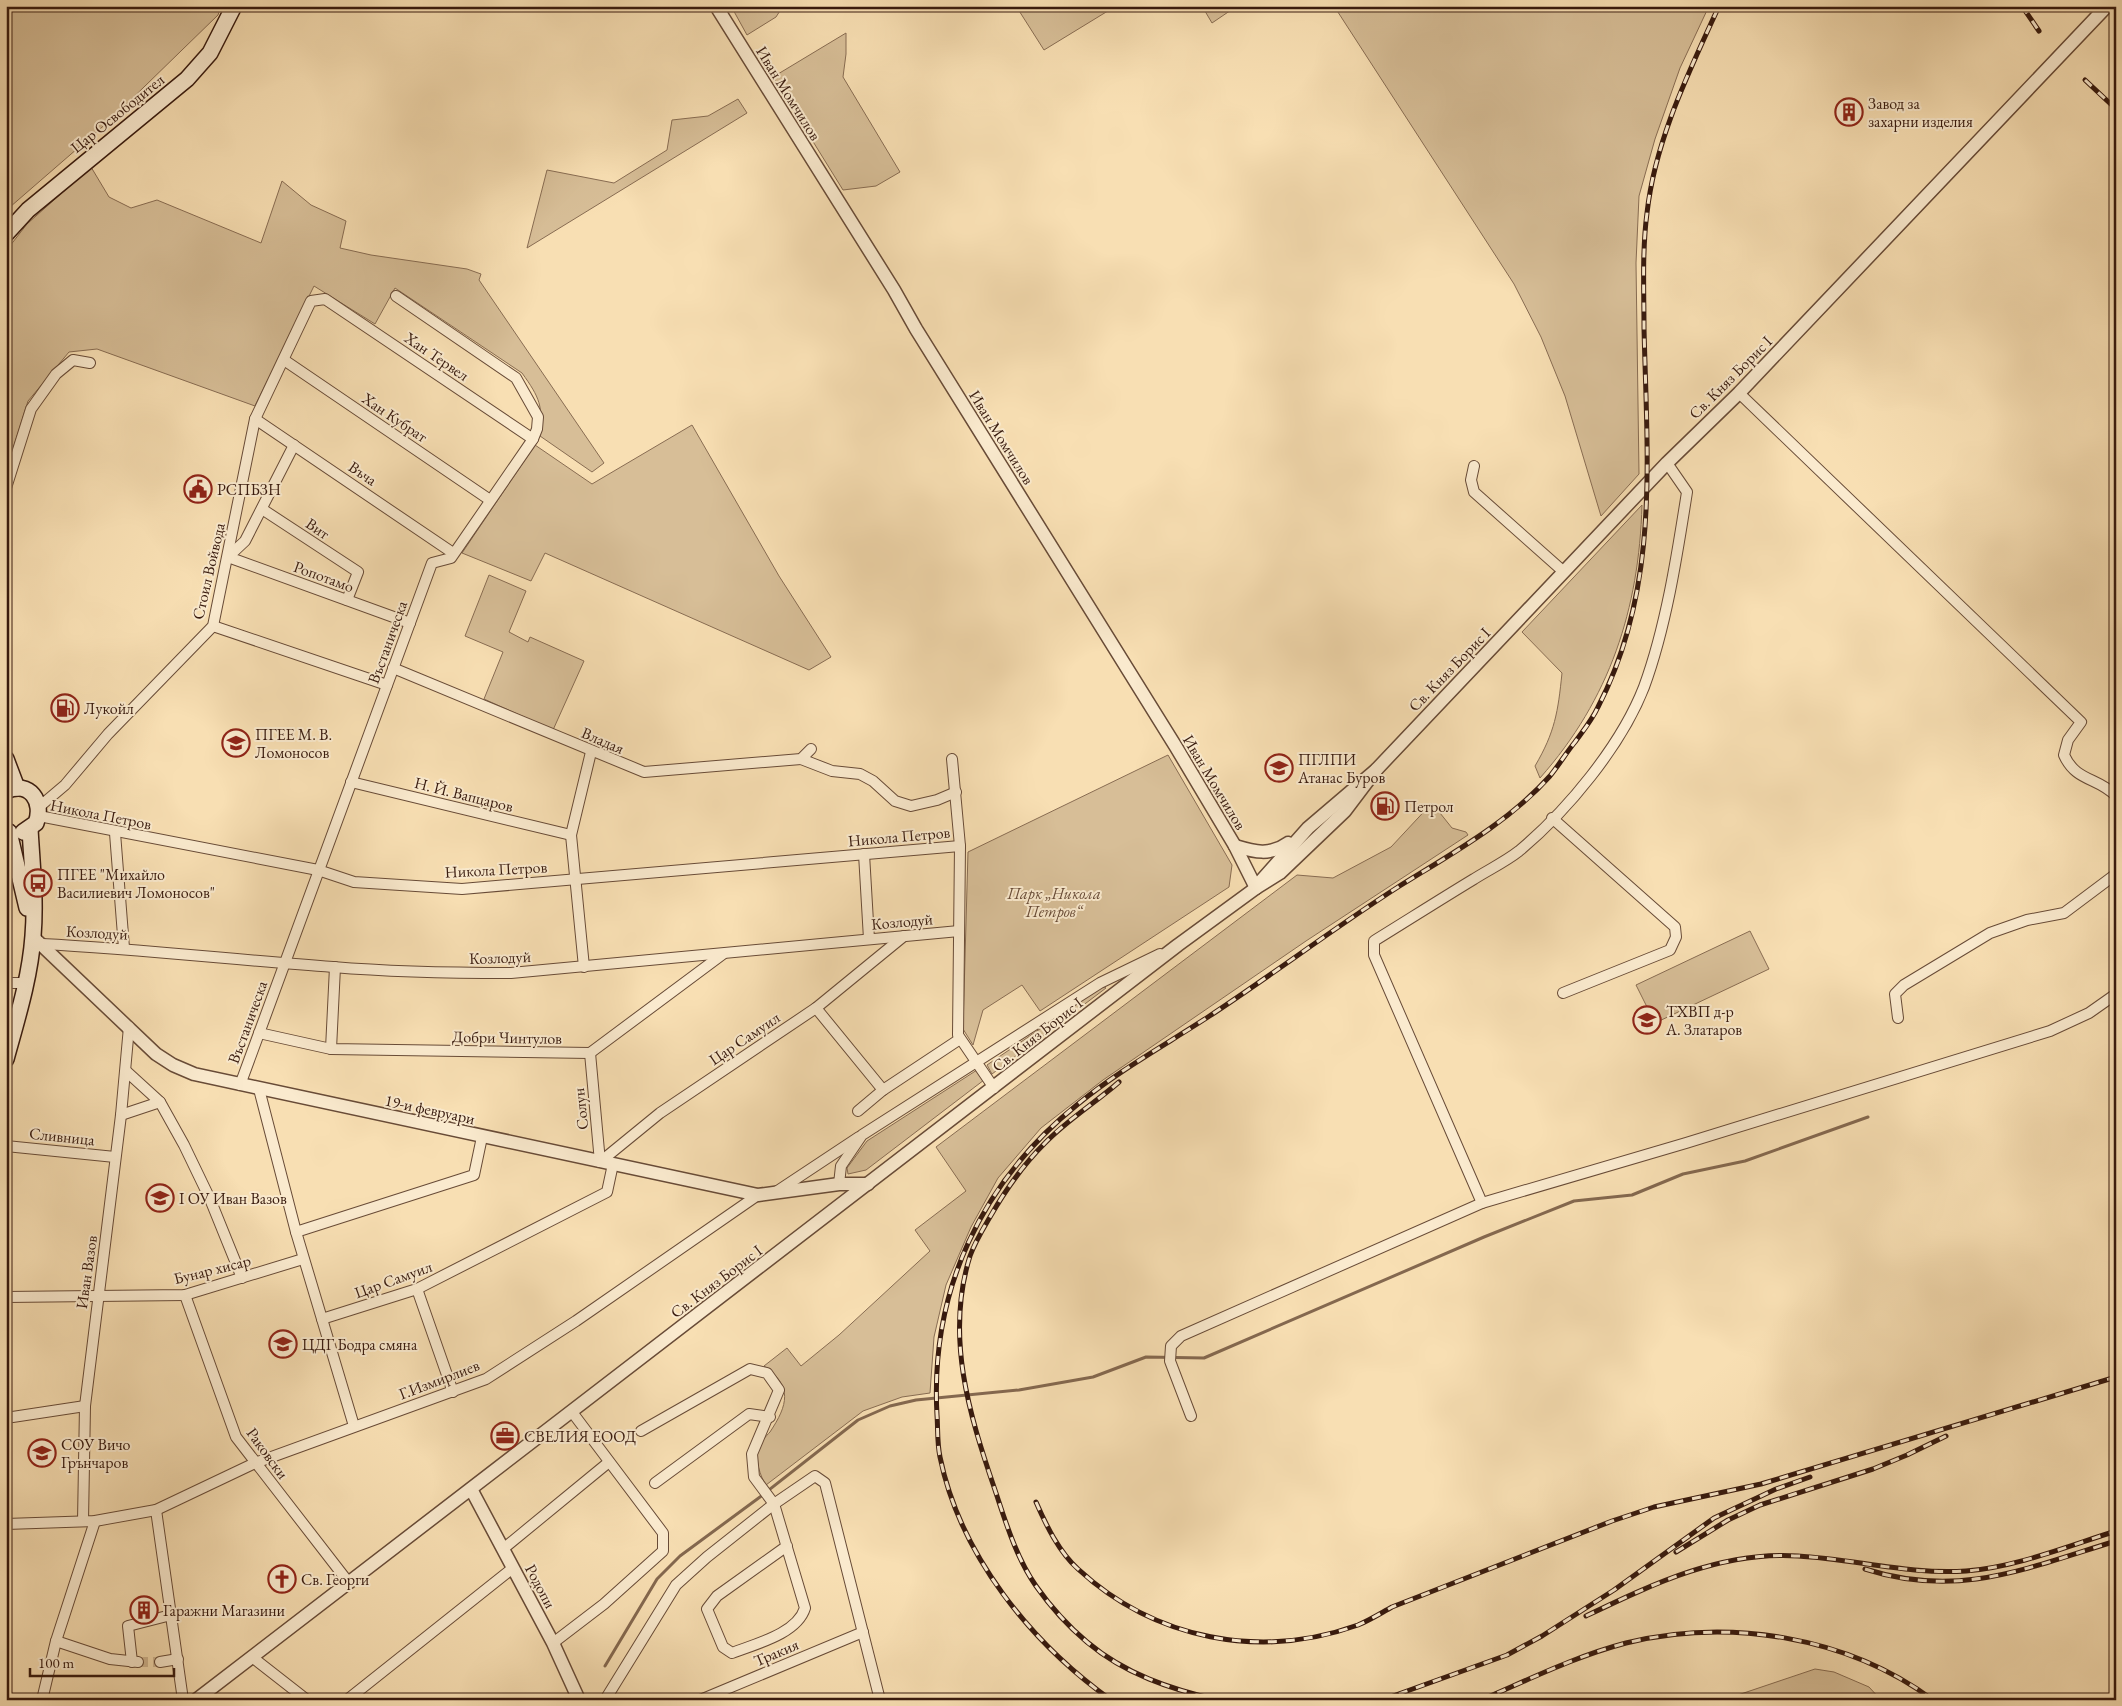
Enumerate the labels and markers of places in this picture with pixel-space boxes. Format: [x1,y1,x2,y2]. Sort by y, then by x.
place label: Завод за захарни изделия [1868,93,1973,132]
building icon: Завод за захарни изделия [1834,97,1864,127]
public building icon: РСПБЗН [183,474,213,504]
place label: РСПБЗН [217,479,281,500]
fuel station icon: Лукойл [50,693,80,723]
place label: Лукойл [84,698,134,719]
place label: ПГЕЕ М. В. Ломоносов [255,724,332,763]
school or university icon: ПГЕЕ М. В. Ломоносов [221,728,251,758]
place label: ПГЛПИ Атанас Буров [1297,749,1386,788]
school or university icon: ПГЛПИ Атанас Буров [1264,753,1294,783]
fuel station icon: Петрол [1370,791,1400,821]
place label: Петрол [1404,796,1454,817]
place label: ПГЕЕ "Михайло Василиевич Ломоносов" [57,864,215,903]
bus stop icon: ПГЕЕ "Михайло Василиевич Ломоносов" [23,868,53,898]
place label: ТХВП д-р А. Златаров [1665,1001,1742,1040]
school or university icon: ТХВП д-р А. Златаров [1632,1005,1662,1035]
school or university icon: I ОУ Иван Вазов [145,1183,175,1213]
place label: I ОУ Иван Вазов [179,1188,287,1209]
school or university icon: ЦДГ Бодра смяна [268,1329,298,1359]
place label: ЦДГ Бодра смяна [302,1334,418,1355]
office icon: СВЕЛИЯ ЕООД [490,1421,520,1451]
place label: СВЕЛИЯ ЕООД [524,1426,636,1447]
place label: СОУ Вичо Грънчаров [61,1434,131,1473]
school or university icon: СОУ Вичо Грънчаров [27,1438,57,1468]
church icon: Св. Георги [267,1564,297,1594]
place label: Св. Георги [301,1569,370,1590]
building icon: Гаражни Магазини [129,1595,159,1625]
place label: Гаражни Магазини [163,1600,285,1621]

